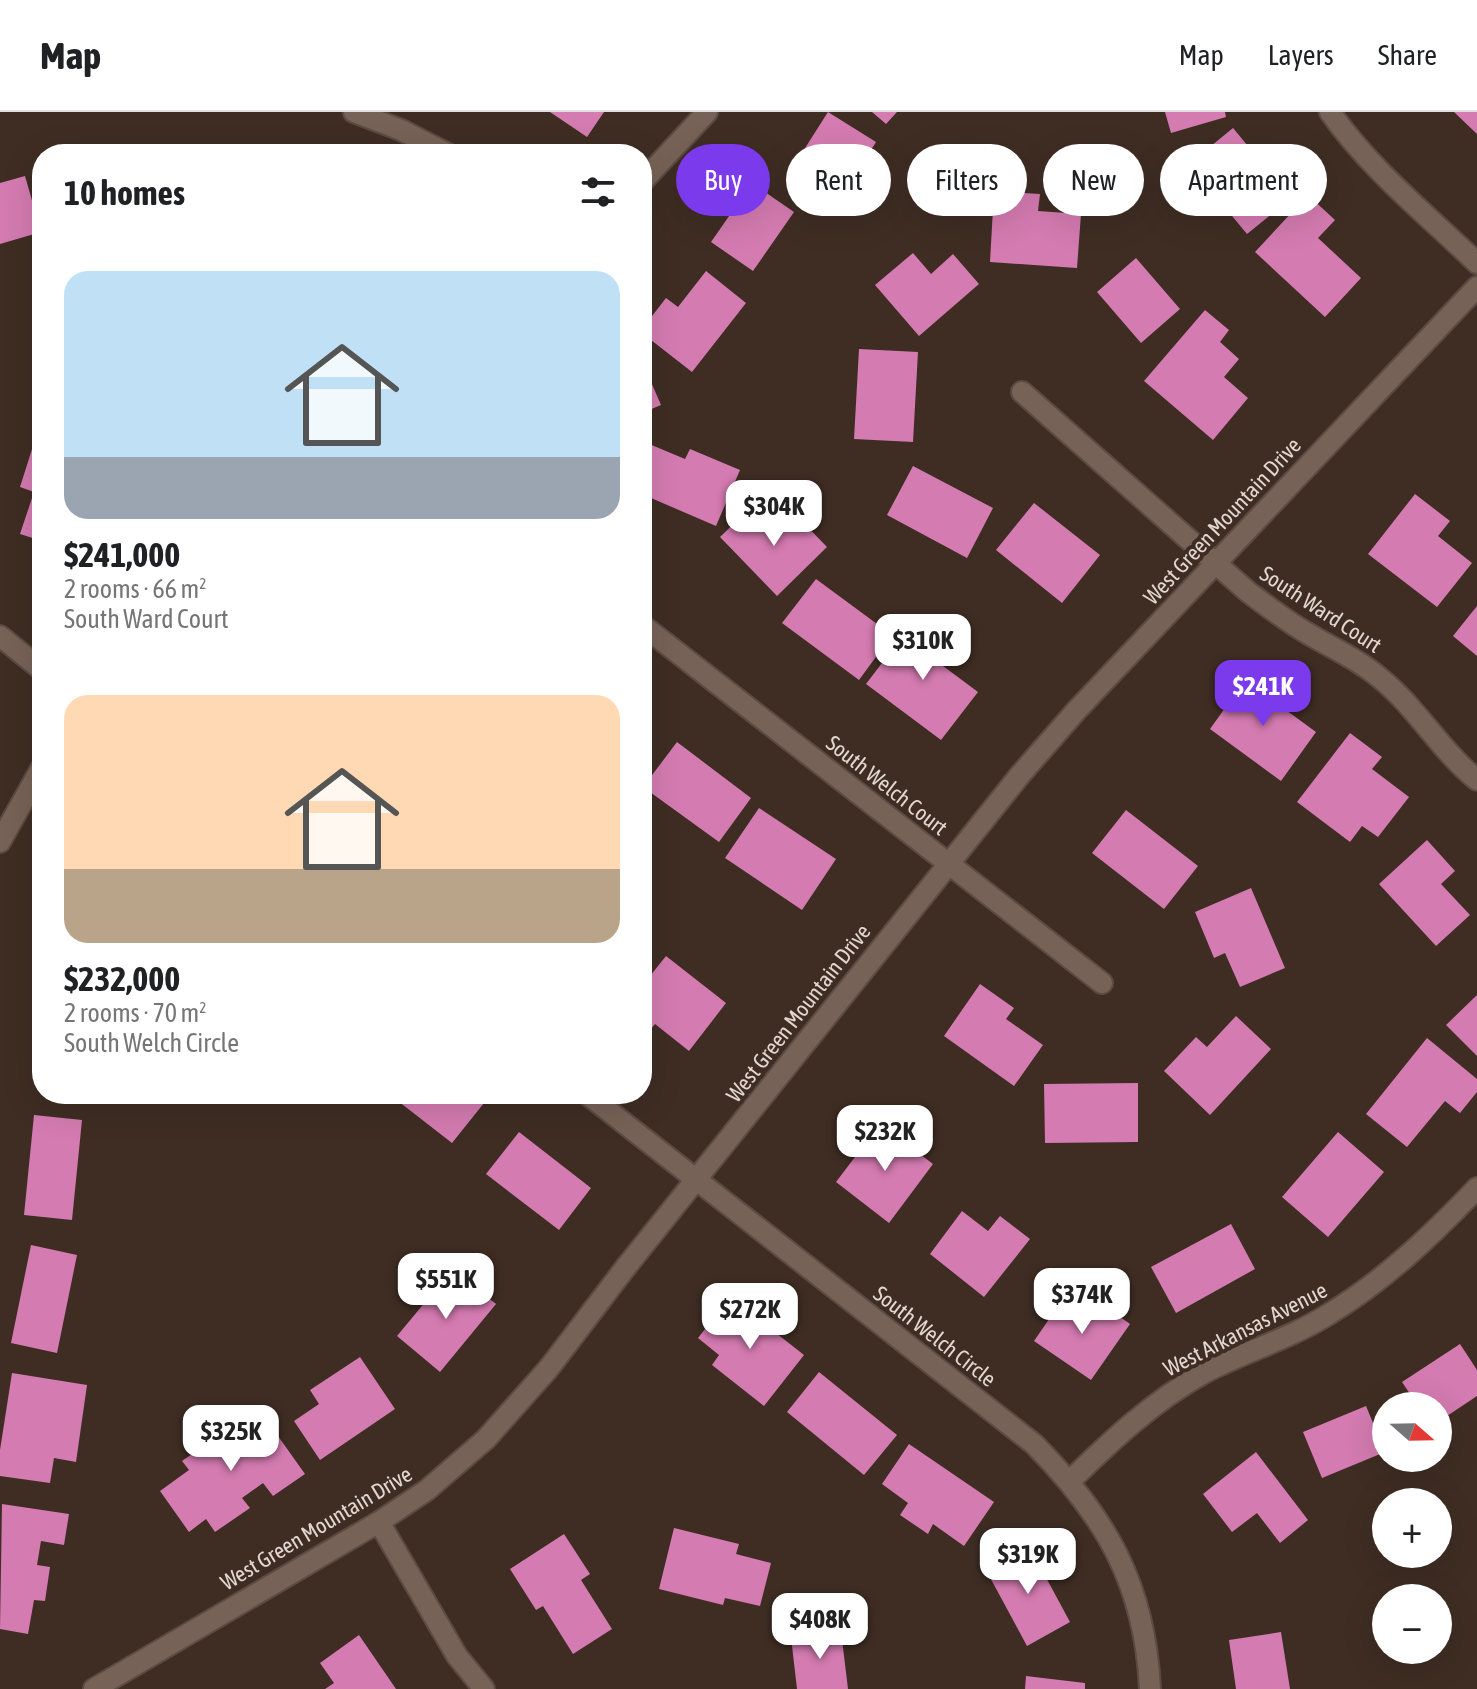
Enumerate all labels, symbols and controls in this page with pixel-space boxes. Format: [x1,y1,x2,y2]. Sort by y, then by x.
text: Map [40,34,101,77]
text: Map [1179,39,1224,71]
text: Layers [1268,39,1334,71]
text: Share [1378,39,1437,71]
chip: Buy [676,144,770,216]
chip: Rent [786,144,891,216]
chip: Filters [907,144,1027,216]
chip: New [1043,144,1144,216]
chip: Apartment [1160,144,1327,216]
icon: filters [576,170,620,214]
text: 10 homes [64,173,185,212]
icon: home [270,323,414,467]
street label: West Green Mountain Drive [1138,432,1306,610]
pin: $304K [718,480,830,548]
text: $304K [744,491,804,521]
text: $241,000 [64,535,180,574]
street label: South Ward Court [1256,560,1386,658]
text: 2 rooms · 66 m² [64,574,206,604]
text: South Ward Court [64,604,228,634]
pin: $310K [867,614,979,682]
text: $310K [893,625,953,655]
pin: $241K [1207,660,1319,728]
text: $241K [1233,671,1293,701]
street label: South Welch Court [821,730,953,840]
icon: home [270,747,414,891]
street label: West Green Mountain Drive [720,919,876,1107]
text: $232,000 [64,959,180,998]
text: 2 rooms · 70 m² [64,998,206,1028]
text: South Welch Circle [64,1028,239,1058]
pin: $232K [829,1105,941,1173]
text: $232K [855,1116,915,1146]
pin: $551K [390,1253,502,1321]
text: $551K [416,1264,476,1294]
pin: $374K [1026,1268,1138,1336]
street label: West Arkansas Avenue [1159,1277,1331,1381]
text: $374K [1052,1279,1112,1309]
street label: South Welch Circle [869,1280,1001,1392]
pin: $272K [694,1283,806,1351]
text: $272K [720,1294,780,1324]
north arrow [1372,1392,1452,1472]
map controls [1372,1392,1452,1664]
pin: $325K [175,1405,287,1473]
text: $325K [201,1416,261,1446]
street label: West Green Mountain Drive [216,1461,416,1595]
button: + [1372,1488,1452,1568]
pin: $319K [972,1528,1084,1596]
text: $319K [998,1539,1058,1569]
button: − [1372,1584,1452,1664]
pin: $408K [764,1593,876,1661]
text: $408K [790,1604,850,1634]

